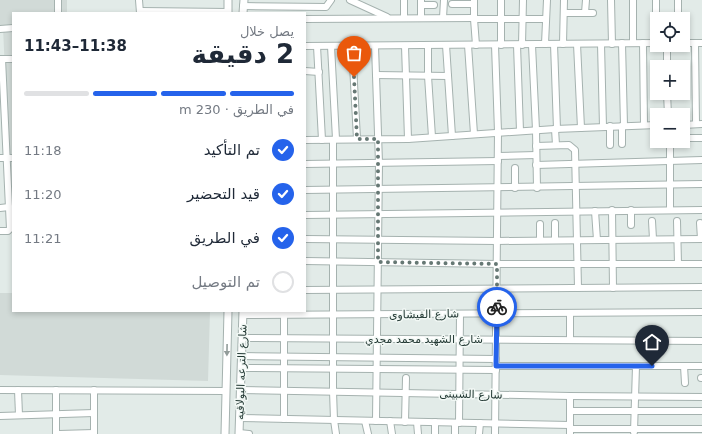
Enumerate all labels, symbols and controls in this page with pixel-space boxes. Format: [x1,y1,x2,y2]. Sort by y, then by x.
map controls [650,12,690,148]
button: locate [650,12,690,52]
text: يصل خلال [240,24,294,39]
pin [337,36,371,77]
text: 11:38–11:43 [24,37,127,55]
text: 2 دقيقة [191,39,294,69]
icon: bag [343,42,365,64]
button: + [650,60,690,100]
text: في الطريق · 230 m [179,102,294,117]
button: − [650,108,690,148]
icon: check [272,139,294,161]
text: تم التأكيد [204,141,260,159]
text: 11:18 [24,143,61,158]
icon: check [272,183,294,205]
text: قيد التحضير [187,185,260,203]
text: 11:20 [24,187,61,202]
icon: check [272,227,294,249]
text: في الطريق [190,229,260,247]
text: 11:21 [24,231,61,246]
text: تم التوصيل [191,273,260,291]
courier [477,287,517,327]
icon: bike [486,296,508,318]
street label: شارع الفيشاوى [389,307,459,322]
street label: شارع الترعه البولاقيه [233,324,250,420]
pin [635,325,669,366]
icon: home [641,331,663,353]
street label: شارع الشهيد محمد مجدي [365,333,483,346]
one-way arrow [224,344,230,357]
street label: شارع الشبينى [439,387,503,402]

